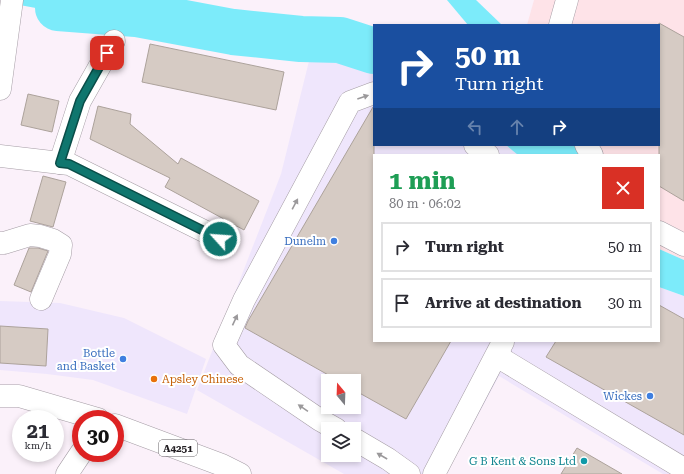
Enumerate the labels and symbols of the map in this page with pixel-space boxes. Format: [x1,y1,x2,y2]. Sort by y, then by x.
pin [90,36,124,70]
one-way arrow [357,94,369,100]
one-way arrow [292,199,299,210]
position arrow [199,218,241,260]
place label: Dunelm [284,235,326,248]
marker: Dunelm [329,236,339,246]
one-way arrow [232,314,238,325]
place label: Bottle and Basket [57,347,115,373]
marker: Bottle and Basket [118,354,128,364]
place label: Apsley Chinese [162,373,244,386]
marker: Apsley Chinese [149,374,159,384]
north arrow [321,374,361,414]
place label: Wickes [603,390,642,403]
marker: Wickes [645,391,655,401]
one-way arrow [297,404,308,412]
speed limit sign: 30 [72,410,124,462]
road number: A4251 [159,440,197,456]
one-way arrow [376,452,388,459]
place label: G B Kent & Sons Ltd [469,455,576,468]
marker: G B Kent & Sons Ltd [579,456,589,466]

